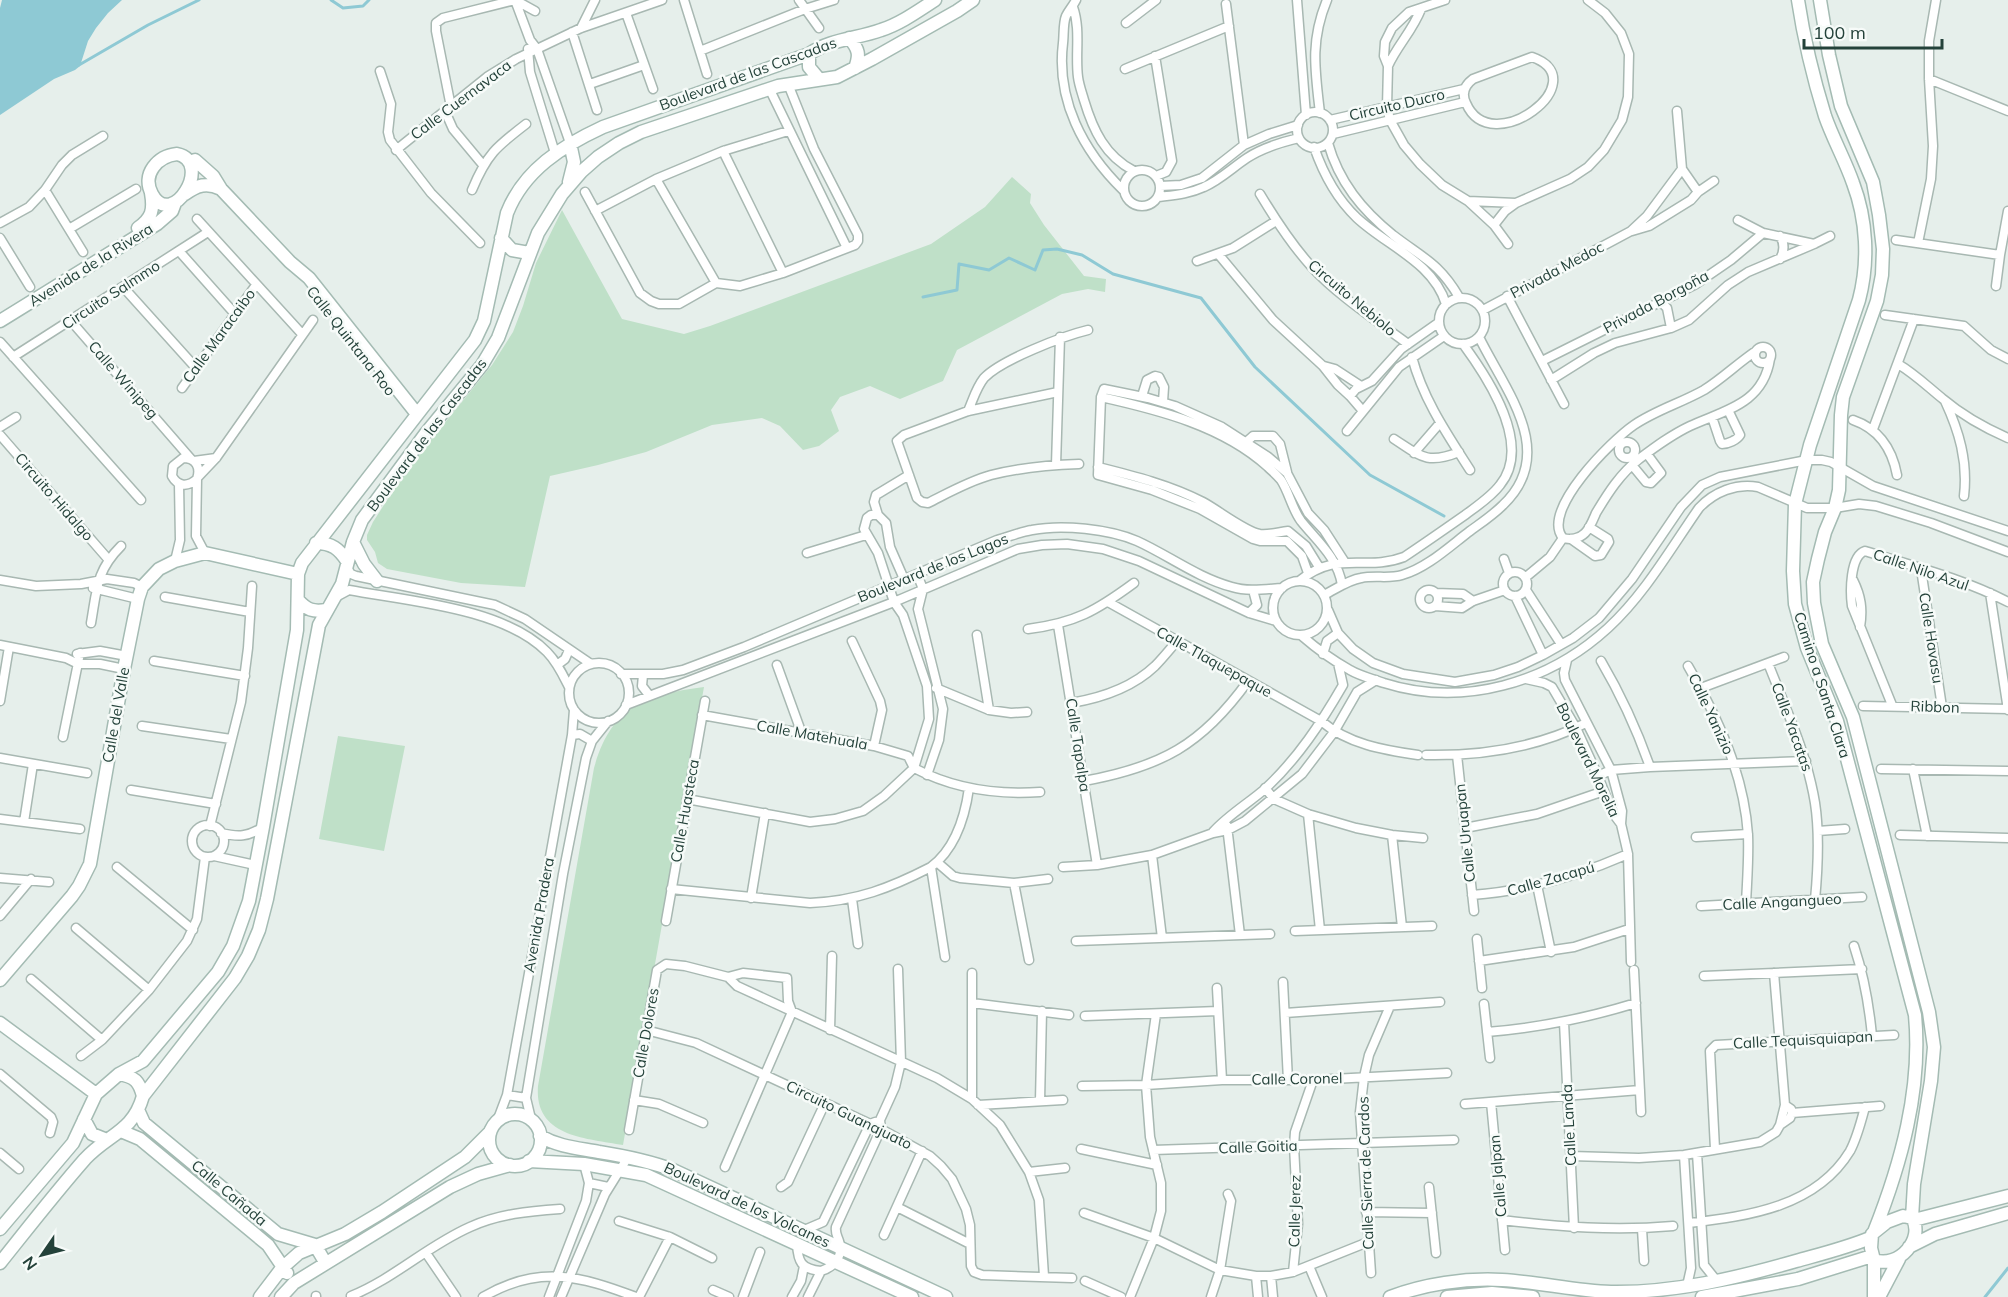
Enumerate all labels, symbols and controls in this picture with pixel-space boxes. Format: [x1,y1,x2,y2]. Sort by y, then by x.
scale bar [1804,12,1942,50]
text: 100 m [1813,21,1866,44]
street label: Boulevard de las Cascadas [657,33,839,115]
street label: Calle Cuernavaca [406,55,515,144]
street label: Circuito Ducro [1347,84,1447,125]
street label: Avenida de la Rivera [25,219,156,310]
street label: Privada Medoc [1507,237,1607,302]
street label: Circuito Nebiolo [1304,255,1400,340]
street label: Circuito Salmmo [58,256,163,333]
street label: Privada Borgoña [1600,266,1712,337]
street label: Calle Quintana Roo [303,282,400,399]
street label: Calle Maracaibo [178,285,259,387]
street label: Calle Winipeg [84,337,162,423]
street label: Boulevard de las Cascadas [363,354,491,515]
street label: Circuito Hidalgo [11,449,98,545]
street label: Boulevard de los Lagos [855,529,1011,606]
street label: Calle Nilo Azul [1871,544,1972,595]
street label: Calle Havasu [1915,591,1948,685]
street label: Camino a Santa Clara [1790,609,1855,760]
street label: Calle Tlaquepaque [1153,622,1275,701]
street label: Calle del Valle [98,666,133,764]
street label: Calle Yanizio [1684,670,1739,757]
street label: Calle Yacatas [1768,680,1817,774]
street label: Ribbon [1910,696,1960,717]
street label: Calle Tapalpa [1062,697,1095,793]
street label: Boulevard Morelia [1552,699,1624,820]
street label: Calle Matehuala [755,715,869,754]
street label: Calle Huasteca [666,758,703,864]
street label: Calle Uruapan [1450,783,1479,883]
street label: Avenida Pradera [519,856,558,974]
street label: Calle Zacapú [1505,857,1597,900]
street label: Calle Angangueo [1722,889,1842,914]
street label: Calle Dolores [628,986,663,1079]
street label: Calle Tequisquiapan [1733,1026,1873,1053]
street label: Calle Coronel [1251,1068,1343,1089]
street label: Circuito Guanajuato [783,1076,915,1153]
street label: Calle Landa [1557,1083,1580,1167]
street label: Calle Sierra de Cardos [1353,1096,1378,1250]
street label: Calle Jalpan [1484,1134,1511,1218]
street label: Calle Goitia [1218,1136,1298,1157]
street label: Calle Cañada [188,1155,271,1230]
street label: Boulevard de los Volcanes [661,1158,833,1251]
street label: Calle Jerez [1284,1174,1305,1247]
north arrow [12,1225,72,1285]
text: N [18,1253,41,1274]

